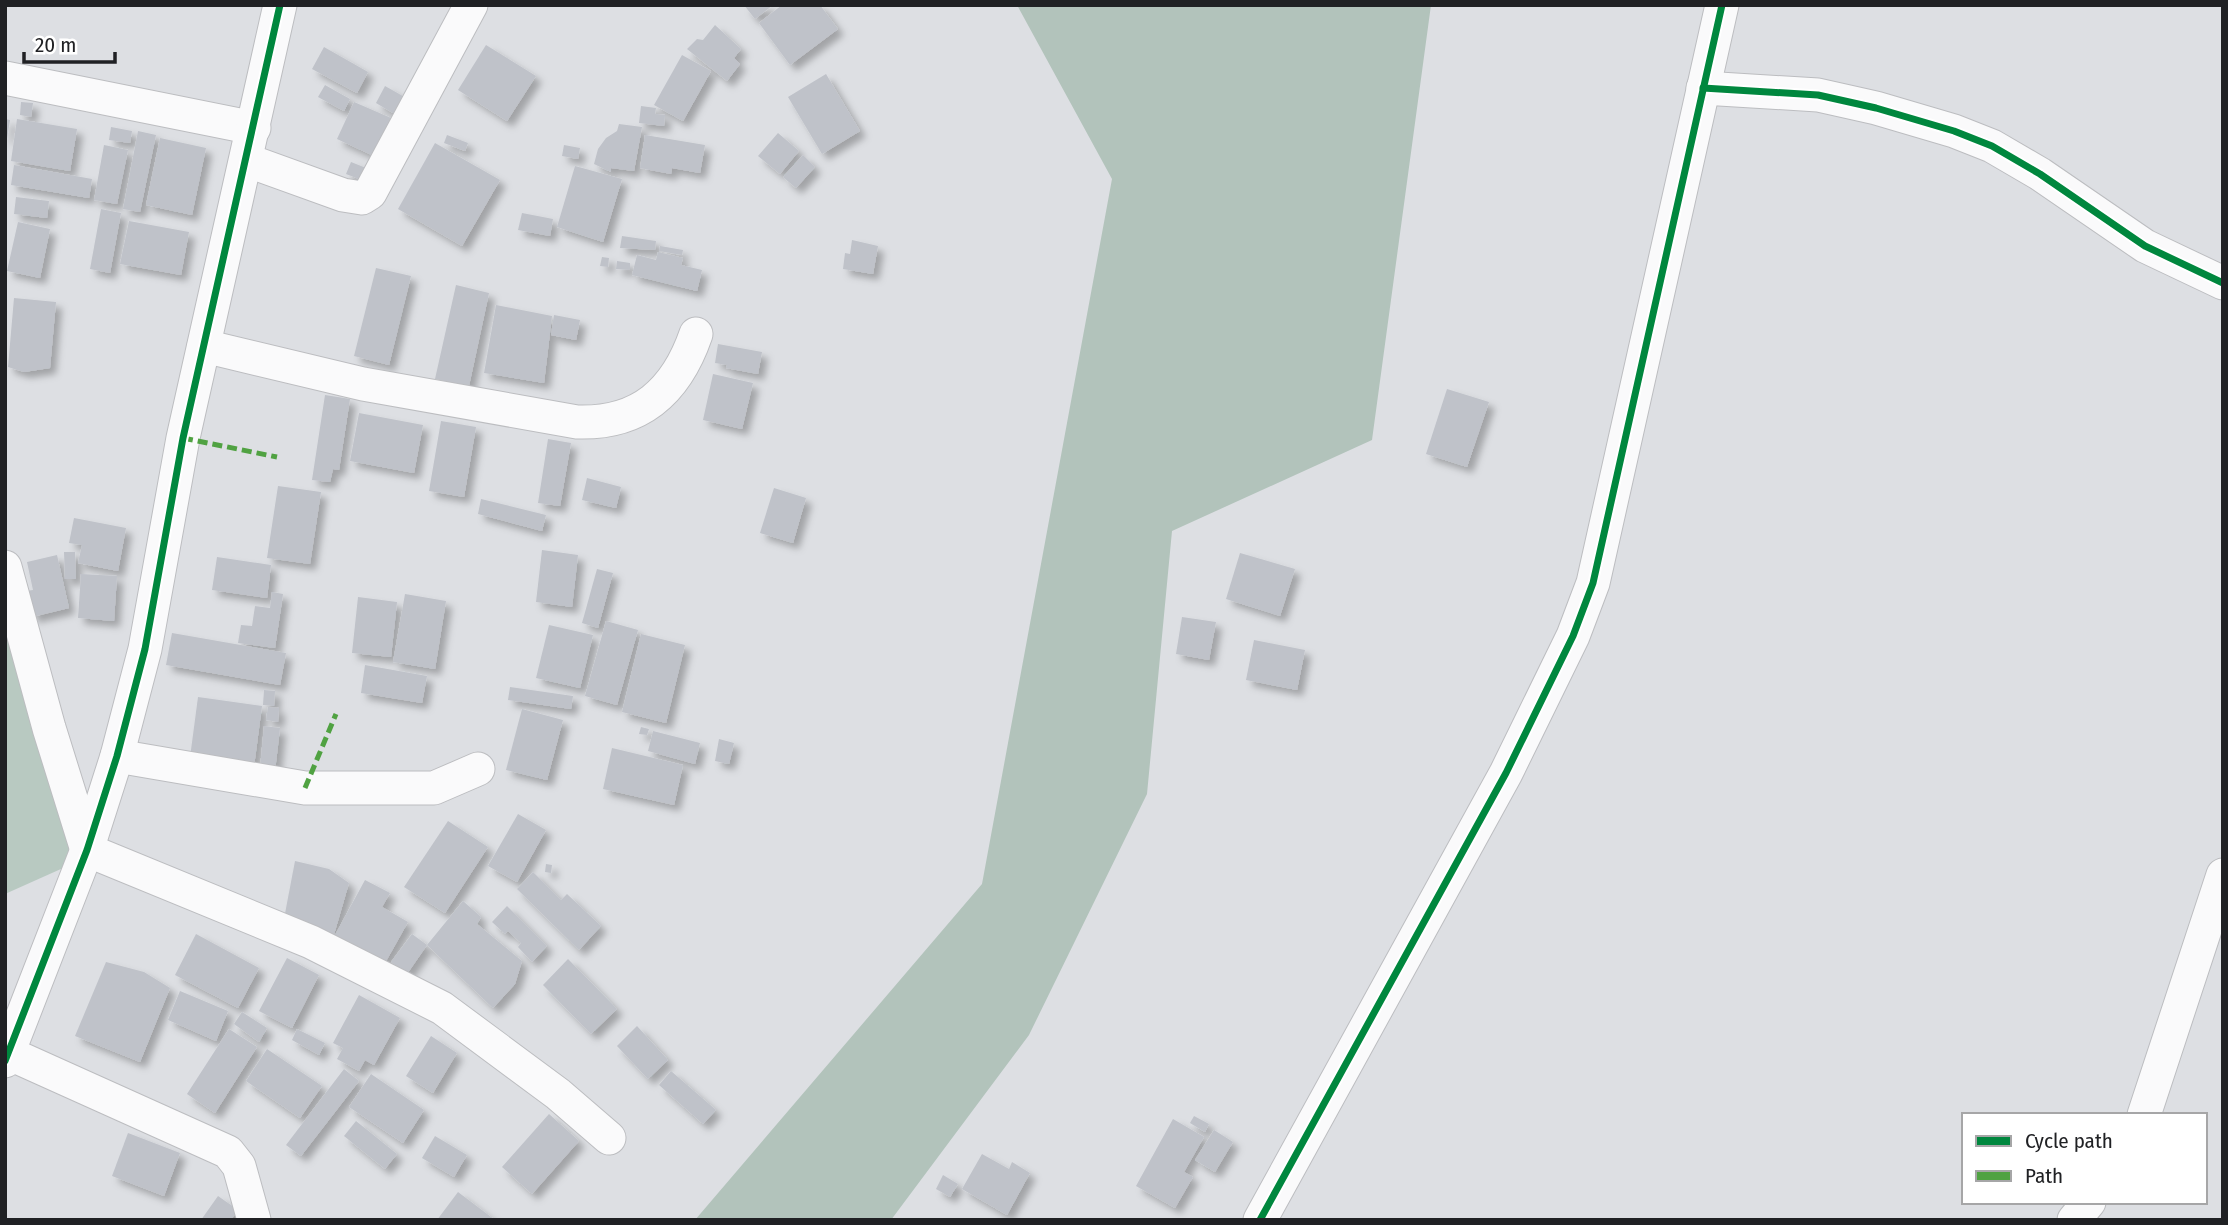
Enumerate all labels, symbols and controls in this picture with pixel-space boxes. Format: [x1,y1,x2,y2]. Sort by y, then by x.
scale bar [24,21,116,65]
text: 20 m [35,32,76,58]
legend [1962,1113,2207,1204]
text: Cycle path [2025,1128,2113,1154]
text: Path [2025,1163,2063,1189]

